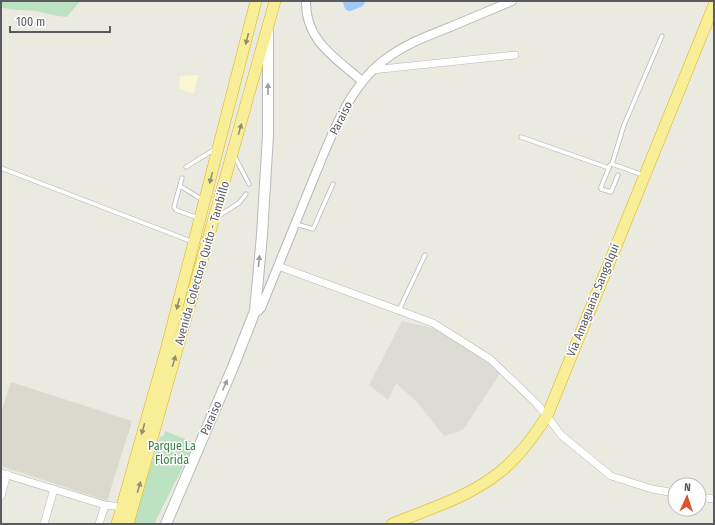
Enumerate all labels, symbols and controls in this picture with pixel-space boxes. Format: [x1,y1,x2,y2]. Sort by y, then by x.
scale bar [10,8,110,34]
text: 100 m [16,15,45,29]
one-way arrow [243,33,249,45]
one-way arrow [265,82,271,95]
street label: Paraiso [327,99,355,137]
one-way arrow [237,122,243,134]
one-way arrow [207,172,213,184]
street label: Avenida Colectora Quito - Tambillo [172,179,232,347]
street label: Via Amaguaña Sangolquí [564,241,622,359]
one-way arrow [256,255,262,267]
one-way arrow [175,298,181,310]
one-way arrow [172,355,178,368]
one-way arrow [222,380,228,391]
street label: Paraiso [197,399,225,437]
one-way arrow [140,424,146,436]
park label: Parque La Florida [148,439,196,467]
north arrow [667,477,707,517]
one-way arrow [136,480,142,492]
text: N [684,481,691,494]

